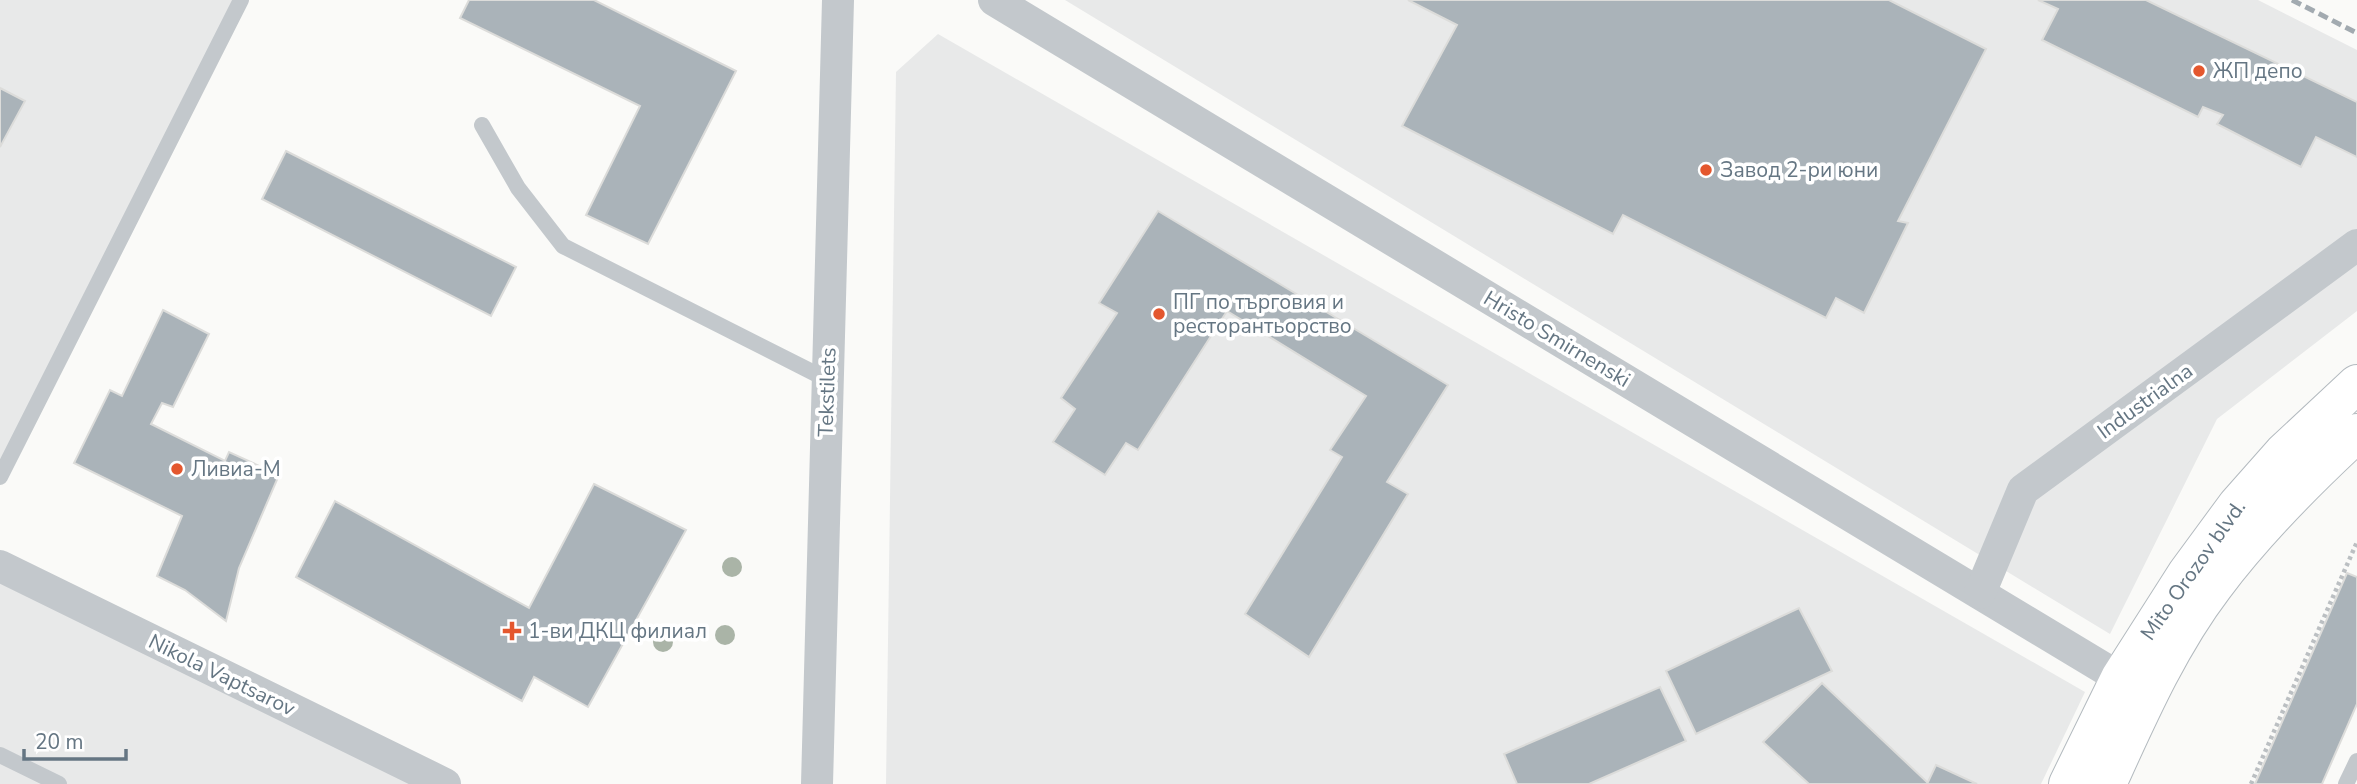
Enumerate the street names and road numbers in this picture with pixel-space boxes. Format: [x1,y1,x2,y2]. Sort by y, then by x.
street label: Hristo Smirnenski [1478,284,1636,394]
street label: Tekstilets [811,347,843,437]
street label: Industrialna [2092,357,2198,445]
street label: Mito Orozov blvd. [2134,494,2252,646]
street label: Nikola Vaptsarov [144,627,300,723]

